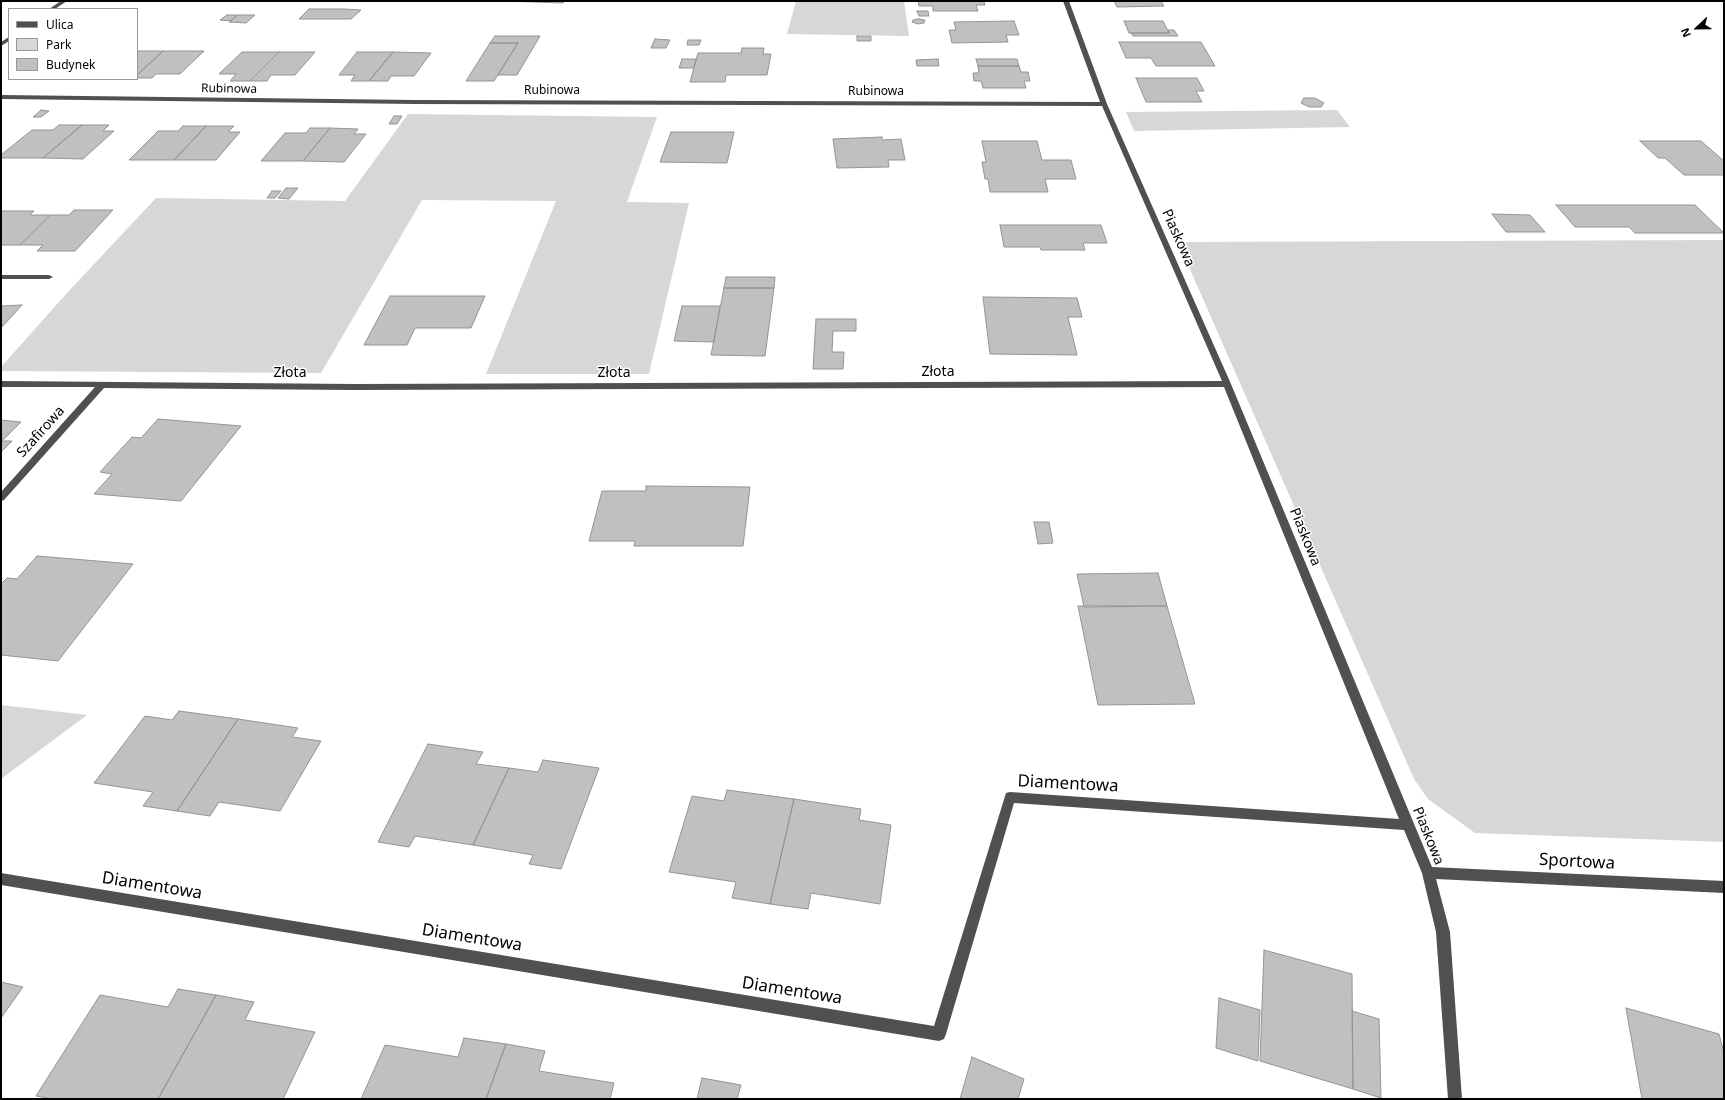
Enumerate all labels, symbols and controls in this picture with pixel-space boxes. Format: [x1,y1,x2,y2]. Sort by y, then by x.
legend [8,8,138,80]
north arrow [1677,8,1717,48]
text: Ulica [46,16,73,33]
text: N [1677,26,1694,40]
text: Park [46,36,71,53]
text: Budynek [46,56,95,73]
street label: Rubinowa [201,81,257,97]
street label: Rubinowa [524,84,580,98]
street label: Rubinowa [848,85,904,99]
street label: Piaskowa [1158,207,1198,269]
street label: Złota [922,364,954,380]
street label: Złota [274,365,306,381]
street label: Złota [598,365,630,381]
street label: Szafirowa [14,403,68,461]
street label: Piaskowa [1286,505,1324,569]
street label: Diamentowa [1017,771,1119,797]
street label: Piaskowa [1409,804,1447,868]
street label: Sportowa [1538,850,1616,874]
street label: Diamentowa [100,868,204,904]
street label: Diamentowa [420,920,524,956]
street label: Diamentowa [740,973,844,1009]

